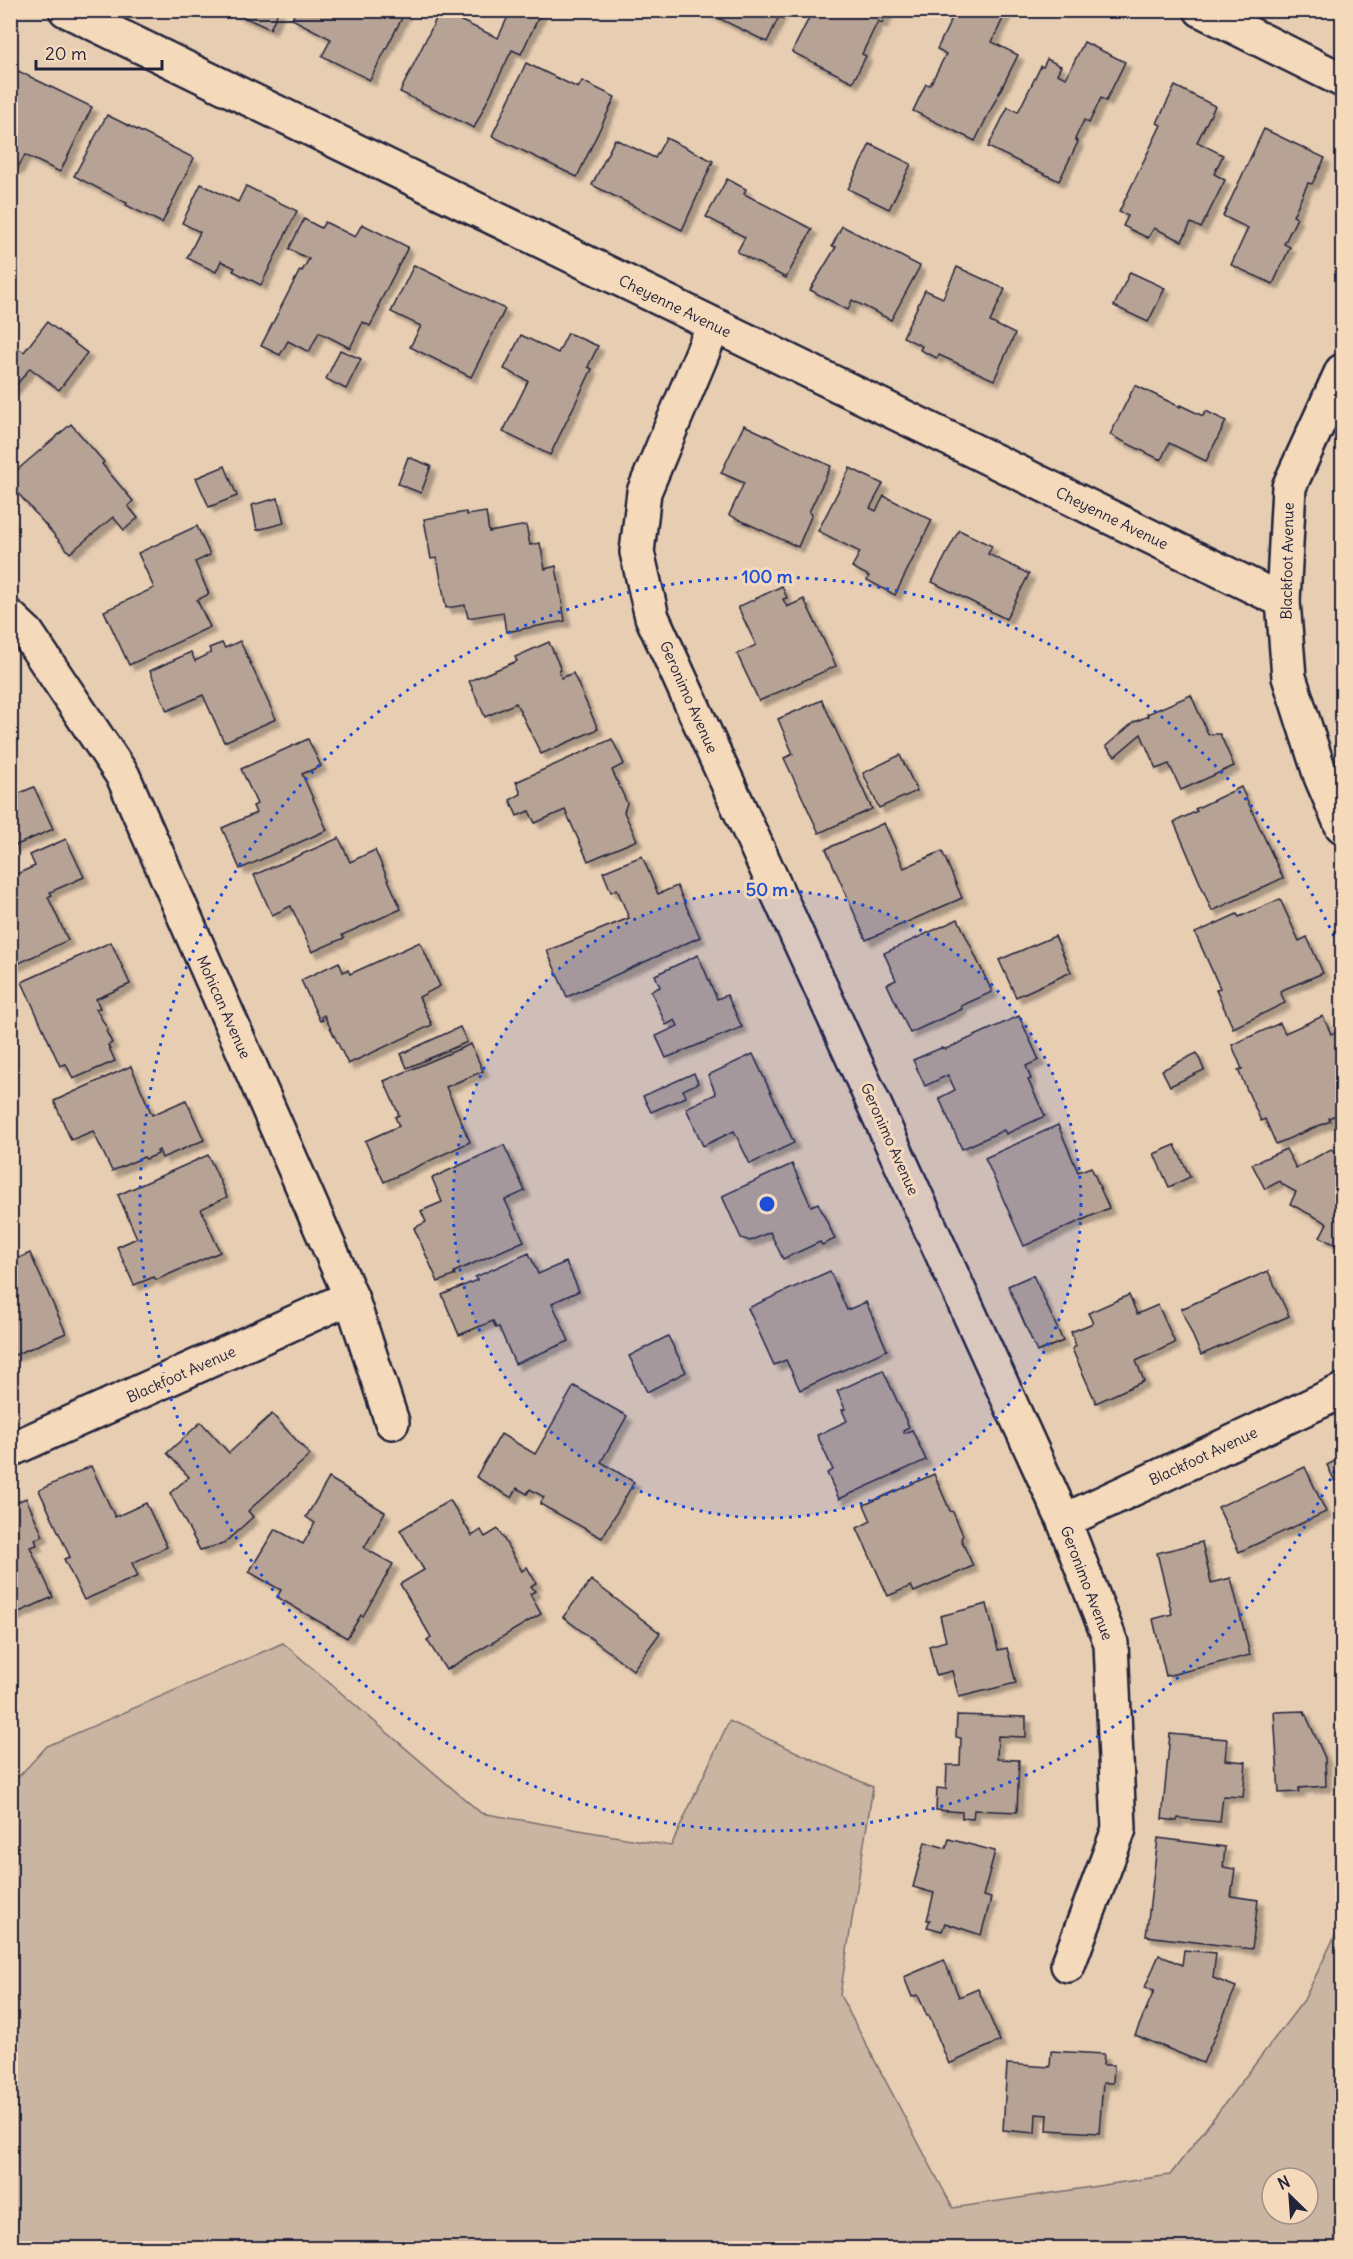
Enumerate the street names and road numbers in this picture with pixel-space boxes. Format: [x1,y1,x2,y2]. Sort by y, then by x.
street label: Cheyenne Avenue [616,271,734,341]
street label: Cheyenne Avenue [1053,483,1171,553]
street label: Blackfoot Avenue [1276,502,1298,620]
street label: Geronimo Avenue [656,638,722,756]
street label: Mohican Avenue [193,952,255,1062]
street label: Geronimo Avenue [857,1080,923,1198]
street label: Blackfoot Avenue [124,1341,238,1407]
street label: Blackfoot Avenue [1146,1423,1260,1489]
street label: Geronimo Avenue [1056,1523,1118,1643]

